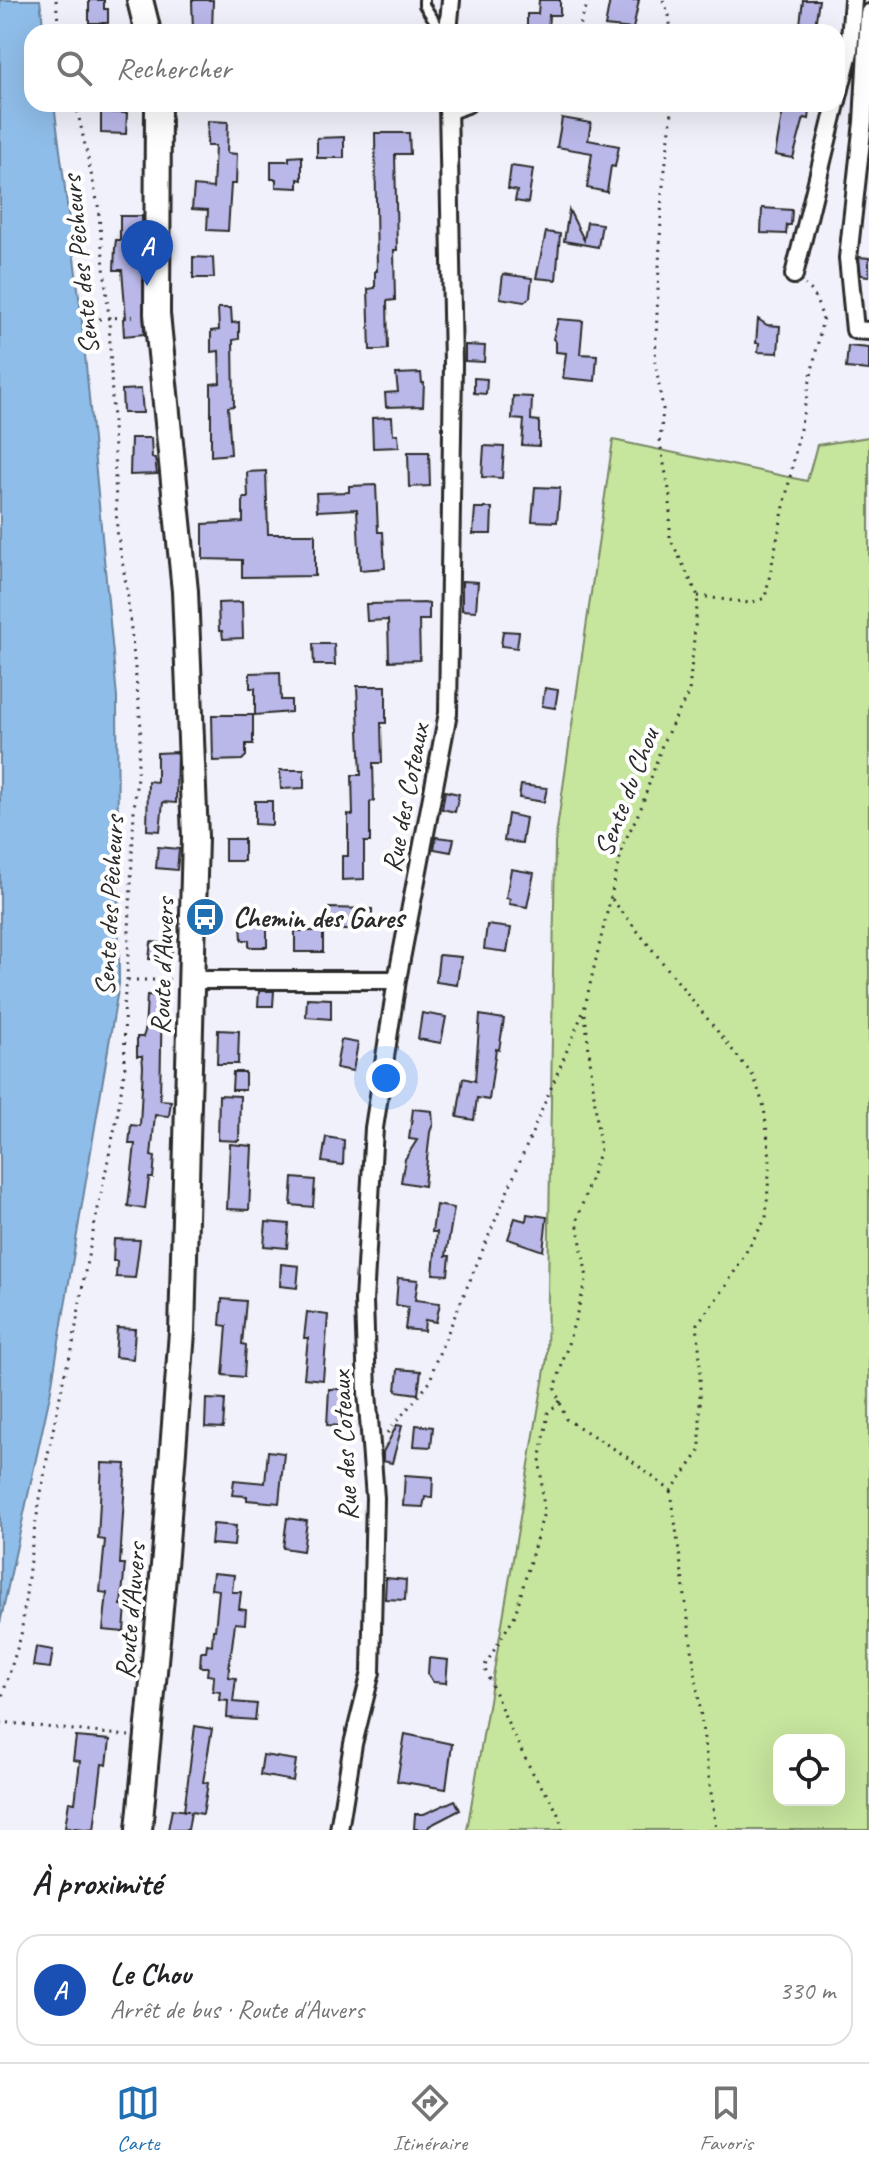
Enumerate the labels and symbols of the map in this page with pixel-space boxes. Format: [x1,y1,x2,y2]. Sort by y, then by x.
street label: Sente des Pêcheurs [53,171,107,356]
pin: A [121,220,173,286]
street label: Rue des Coteaux [374,719,437,875]
street label: Sente du Chou [586,721,667,861]
street label: Sente des Pêcheurs [87,813,131,997]
street label: Route d'Auvers [142,895,182,1035]
bus stop icon: Chemin des Gares [184,896,226,938]
place label: Chemin des Gares [233,900,407,935]
your location [366,1058,406,1098]
street label: Rue des Coteaux [322,1368,365,1522]
street label: Route d'Auvers [107,1539,154,1681]

